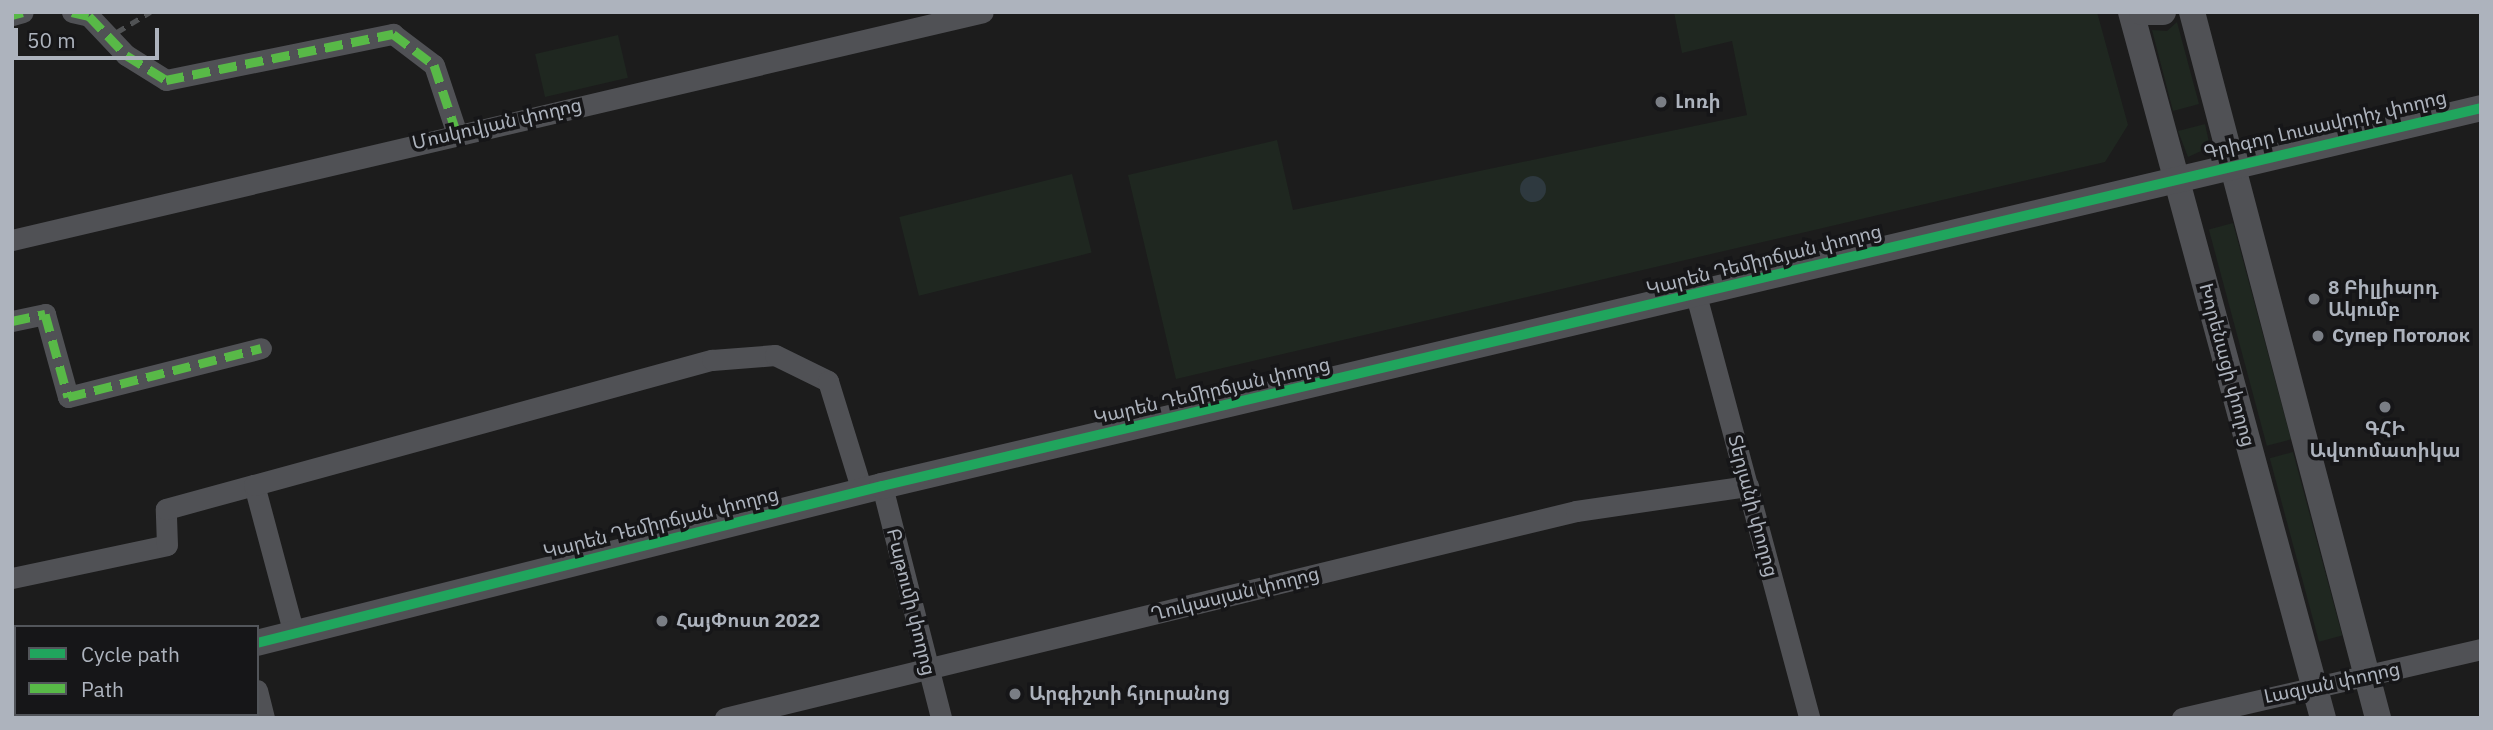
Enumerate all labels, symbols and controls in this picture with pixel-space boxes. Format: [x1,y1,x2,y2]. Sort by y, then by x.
scale bar [18,14,163,58]
text: 50 m [27,26,76,54]
street label: Գրիգոր Լուսավորիչ փողոց [2201,86,2449,164]
place label: Լոռի [1675,91,1721,113]
street label: Մոսկովյան փողոց [410,93,584,155]
marker: Լոռի [1653,94,1669,110]
street label: Կարեն Դեմիրճյան փողոց [1644,220,1884,300]
place label: 8 Բիլլիարդ Ակումբ [2328,277,2439,321]
street label: Խորենացի փողոց [2194,281,2260,449]
marker: 8 Բիլլիարդ Ակումբ [2306,291,2322,307]
place label: Супер Потолок [2332,325,2470,347]
marker: Супер Потолок [2310,328,2326,344]
street label: Կարեն Դեմիրճյան փողոց [1092,353,1332,429]
marker: ԳՀԻ Ավտոմատիկա [2377,399,2393,415]
place label: ԳՀԻ Ավտոմատիկա [2310,418,2460,462]
street label: Տերյանի փողոց [1723,433,1783,579]
street label: Կարեն Դեմիրճյան փողոց [541,483,781,563]
street label: Բաթումի փողոց [882,526,940,678]
street label: Ղուկասյան փողոց [1148,562,1322,626]
place label: ՀայՓոստ 2022 [676,610,820,632]
marker: ՀայՓոստ 2022 [654,613,670,629]
legend [14,625,259,716]
text: Cycle path [81,640,180,668]
street label: Լազյան փողոց [2262,657,2402,709]
text: Path [81,675,124,703]
place label: Արգիշտի հյուրանոց [1029,683,1230,705]
marker: Արգիշտի հյուրանոց [1007,686,1023,702]

